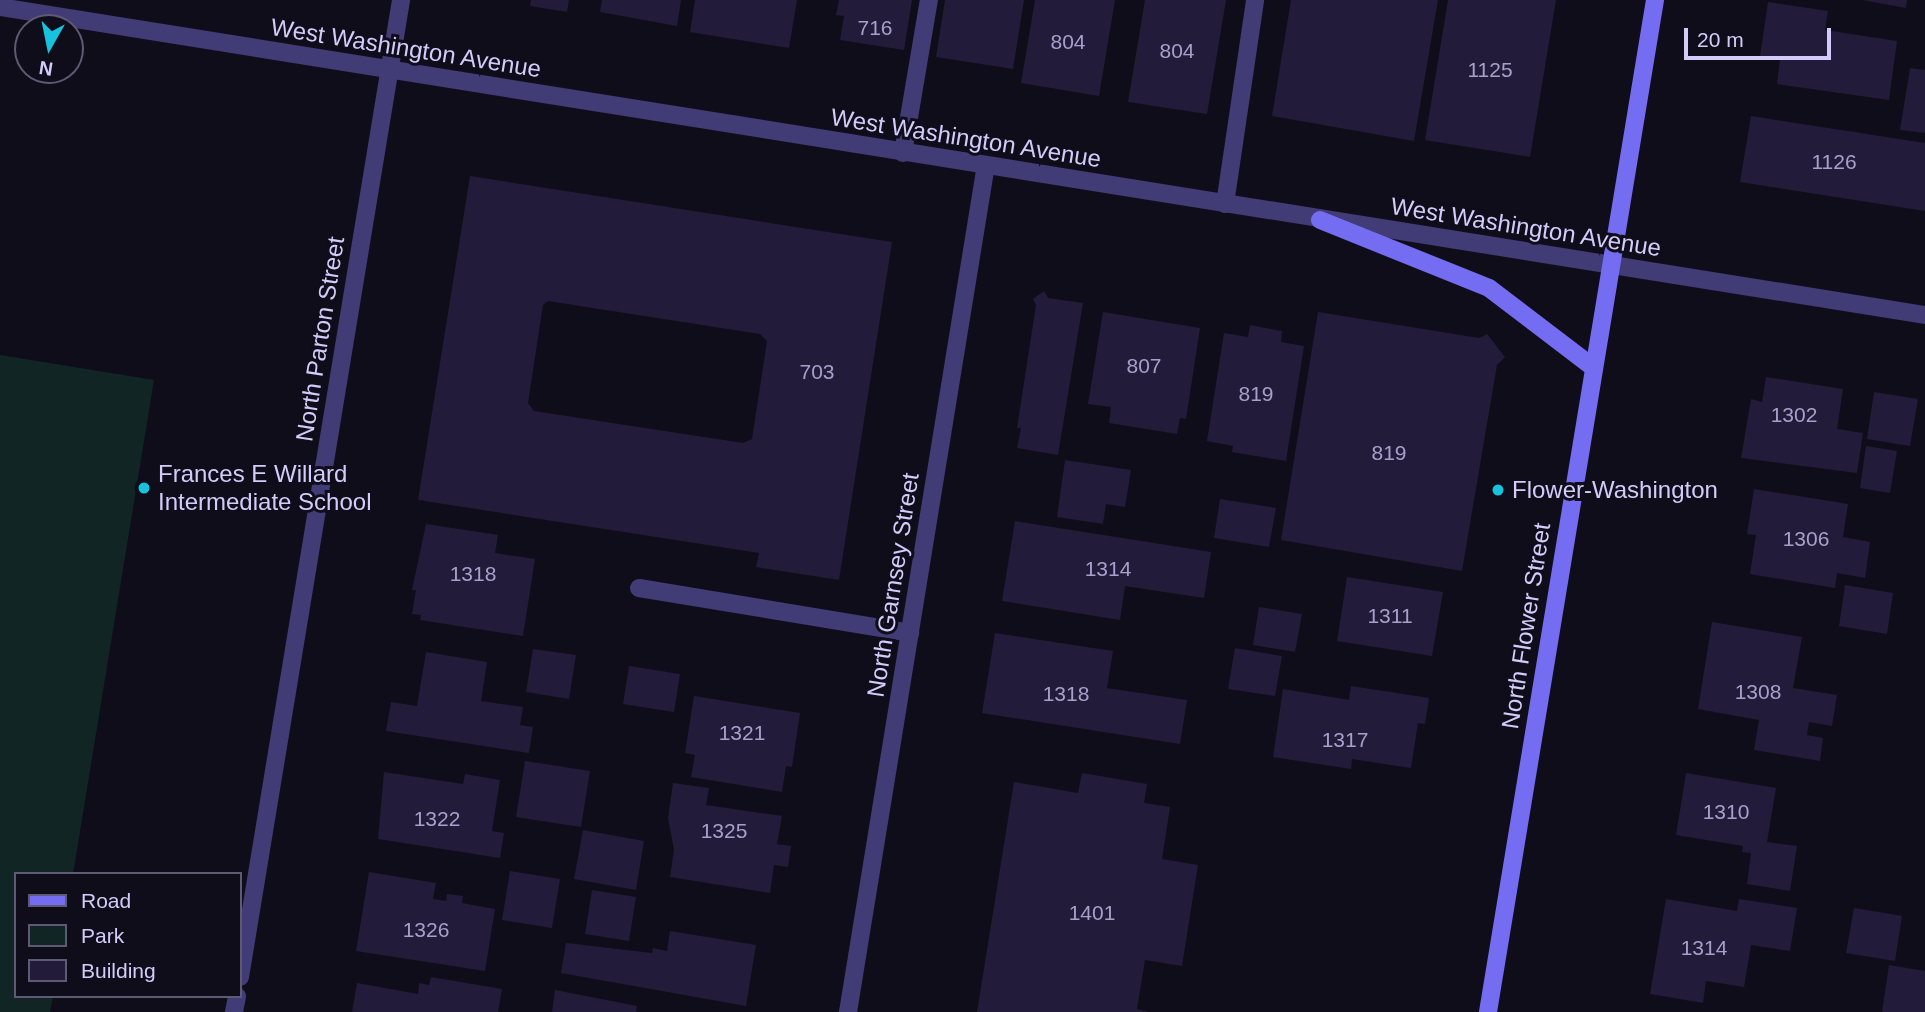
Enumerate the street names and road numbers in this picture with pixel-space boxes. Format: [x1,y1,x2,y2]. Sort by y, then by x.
street label: West Washington Avenue [268,12,544,84]
street label: West Washington Avenue [828,102,1104,174]
street label: West Washington Avenue [1388,191,1664,263]
street label: North Parton Street [290,235,350,443]
street label: North Garnsey Street [861,471,925,699]
street label: North Flower Street [1496,521,1556,731]

